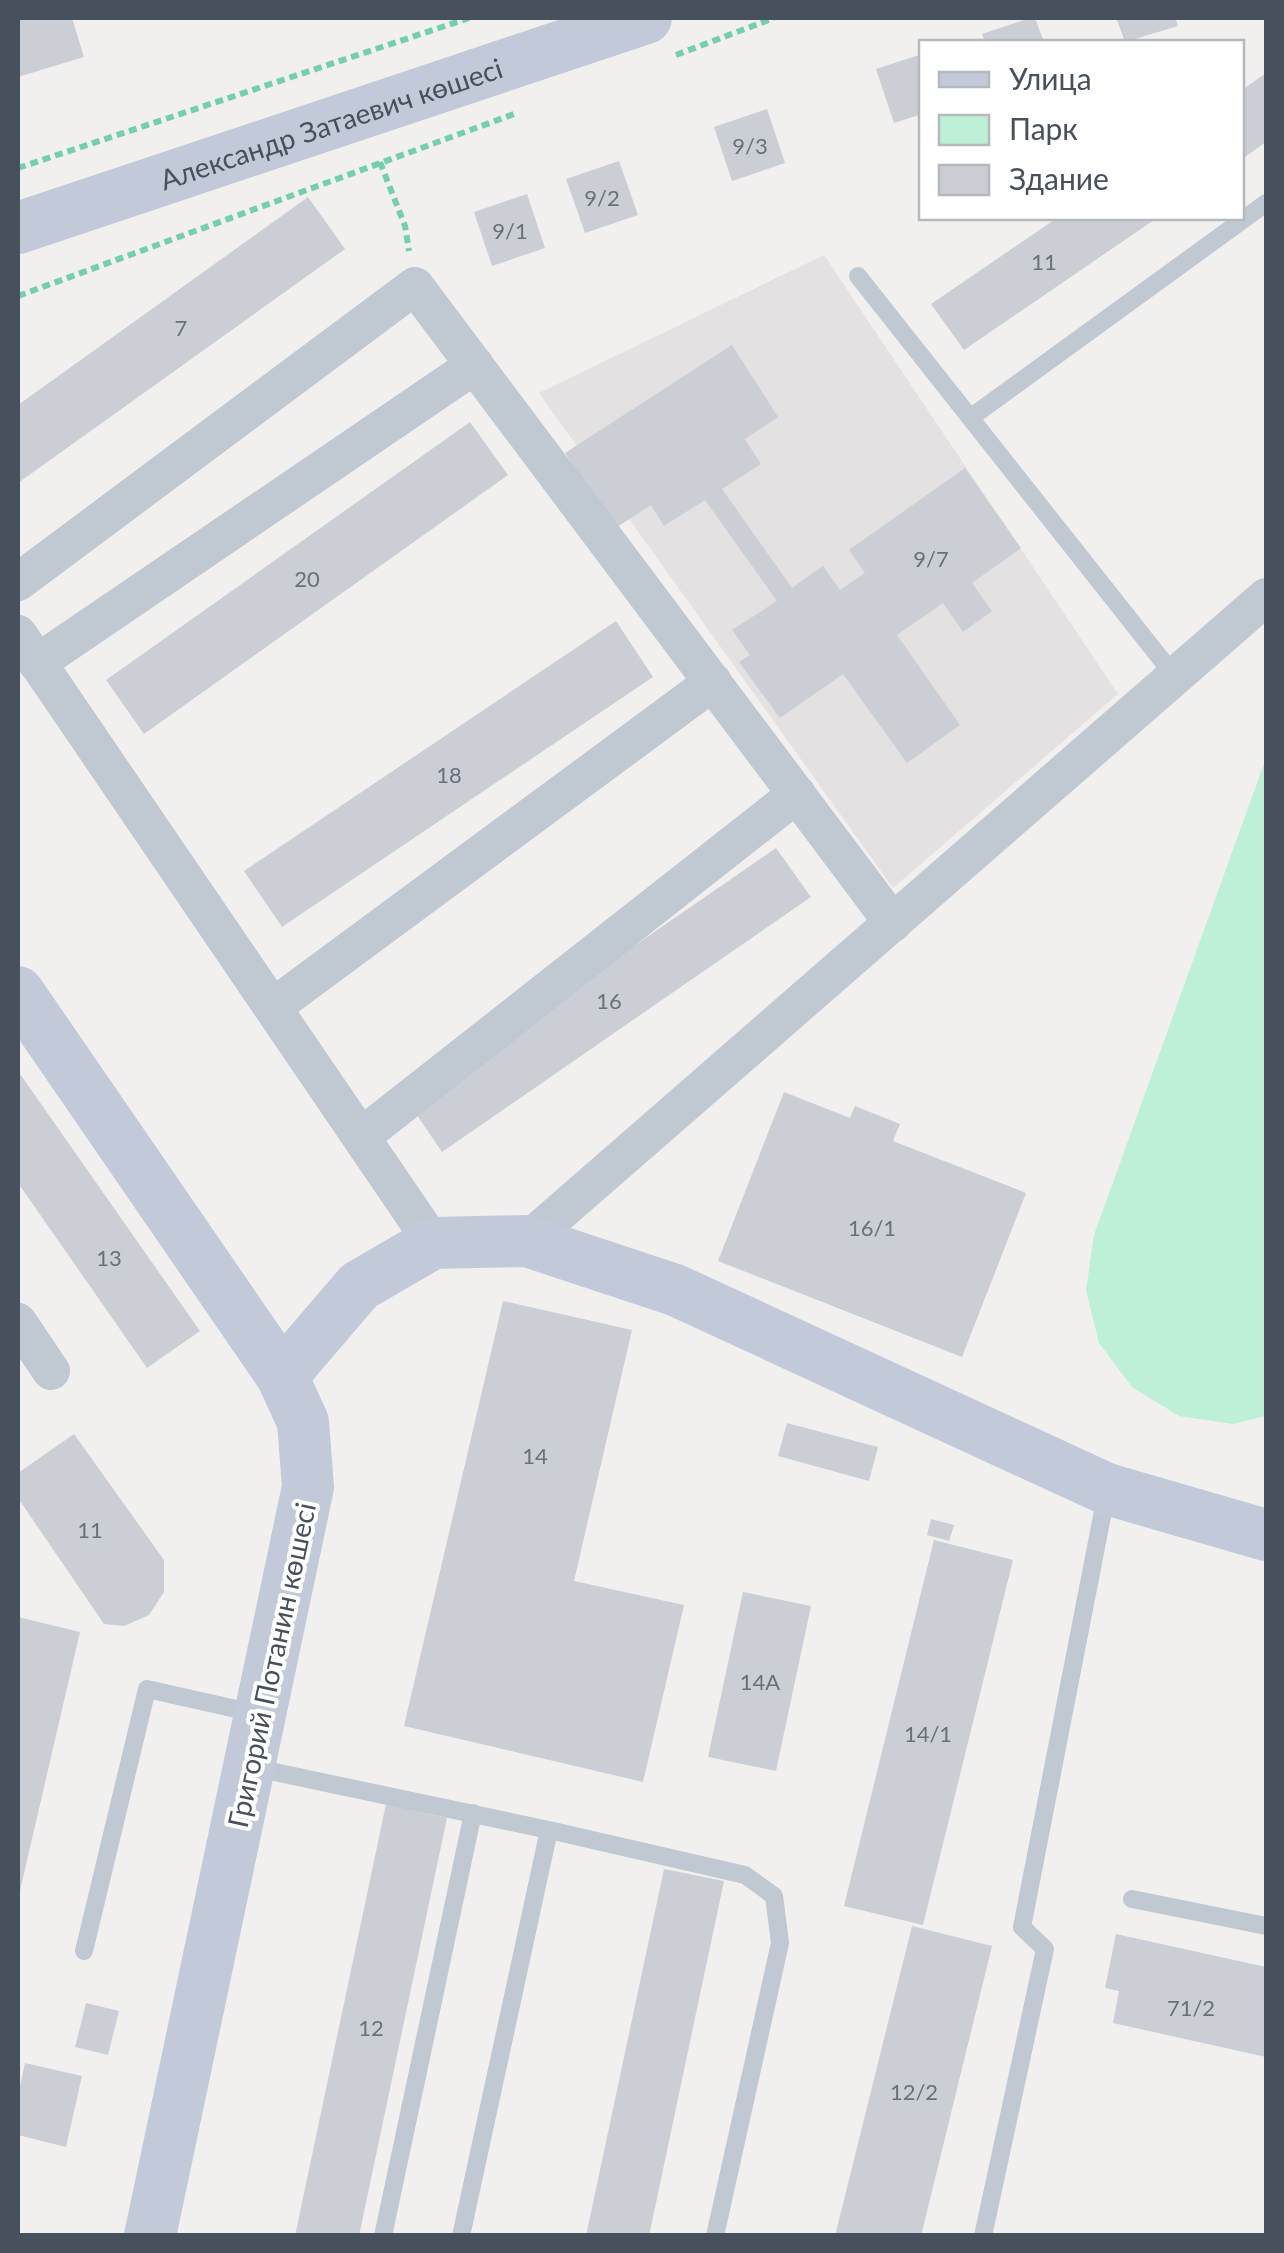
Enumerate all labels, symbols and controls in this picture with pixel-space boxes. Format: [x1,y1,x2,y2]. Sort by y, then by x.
legend [919,40,1244,220]
street label: Александр Затаевич көшесі [155,50,507,196]
text: Улица [1009,60,1092,96]
text: Парк [1009,110,1078,146]
house number: 9/3 [732,132,768,159]
text: Здание [1009,160,1109,196]
house number: 9/2 [584,184,620,211]
house number: 9/1 [492,217,528,244]
house number: 11 [1031,248,1057,275]
house number: 7 [175,314,187,341]
house number: 9/7 [913,545,949,572]
house number: 20 [294,565,320,592]
house number: 18 [436,761,462,788]
house number: 16 [596,987,622,1014]
house number: 16/1 [848,1214,896,1241]
house number: 13 [96,1244,122,1271]
house number: 14 [522,1442,548,1469]
street label: Григорий Потанин көшесі [220,1499,322,1831]
house number: 11 [77,1516,103,1543]
house number: 14А [740,1668,780,1695]
house number: 14/1 [904,1720,952,1747]
house number: 71/2 [1167,1994,1215,2021]
house number: 12 [358,2014,384,2041]
house number: 12/2 [890,2078,938,2105]

